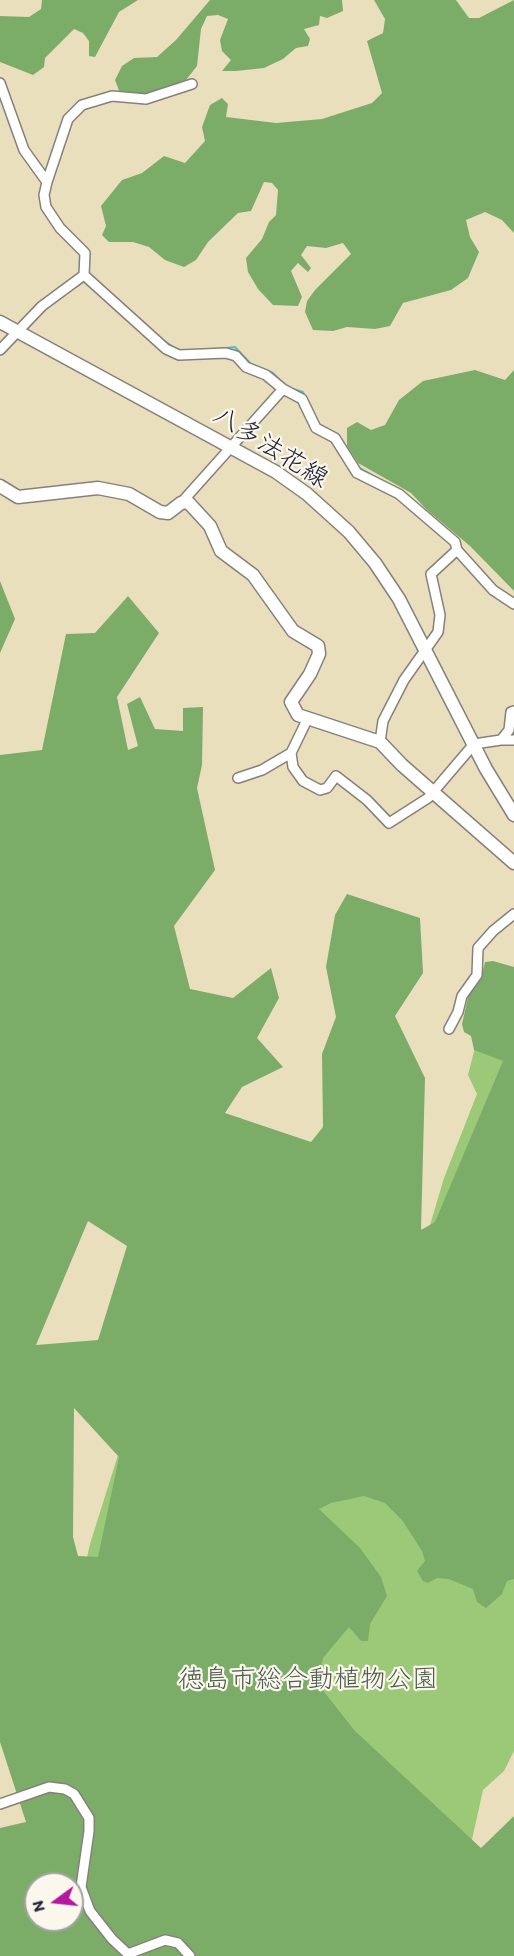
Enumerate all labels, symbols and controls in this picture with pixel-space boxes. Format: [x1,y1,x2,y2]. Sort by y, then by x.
street label: 八多法花線 [207,400,333,496]
park label: 徳島市総合動植物公園 [178,1664,438,1696]
north arrow [24,1872,84,1932]
text: N [27,1899,49,1914]

